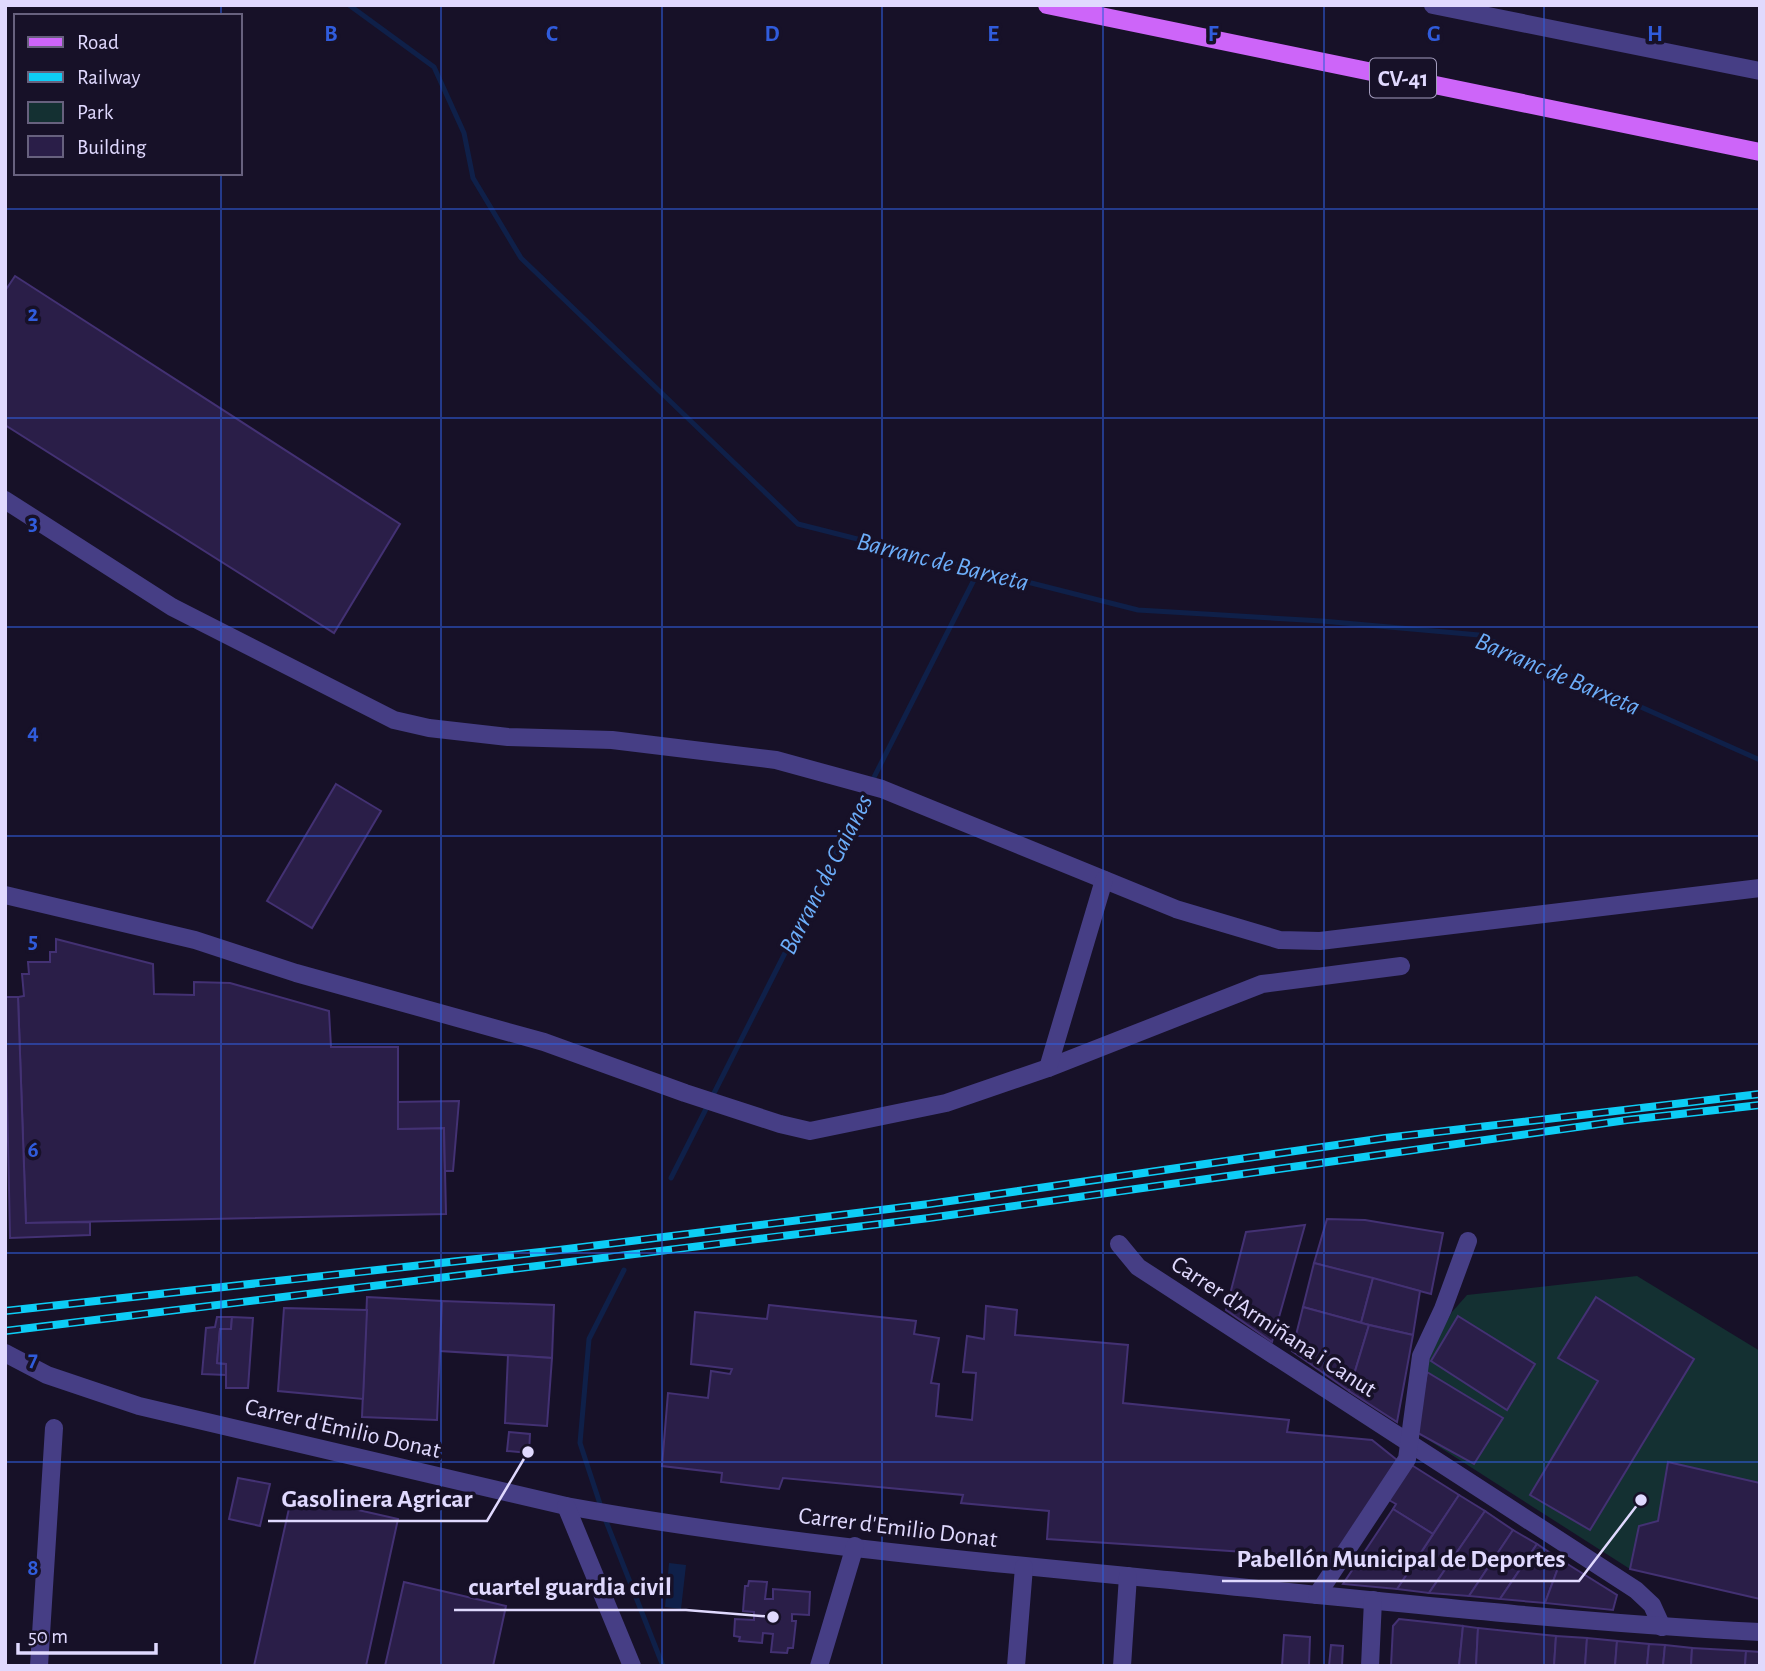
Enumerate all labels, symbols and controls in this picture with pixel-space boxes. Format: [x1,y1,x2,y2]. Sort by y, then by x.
legend [14,14,242,175]
text: B [324,23,338,46]
text: C [546,23,558,46]
text: D [764,23,780,46]
text: E [987,23,999,46]
text: F [1208,23,1219,46]
text: G [1427,23,1441,46]
text: H [1647,23,1663,46]
text: Road [77,32,119,53]
road number: CV-41 [1370,58,1436,97]
text: Railway [77,67,140,88]
text: Park [77,102,114,123]
text: Building [77,137,147,158]
text: 2 [28,303,39,326]
text: 3 [28,512,38,535]
water label: Barranc de Barxeta [854,528,1031,596]
water label: Barranc de Barxeta [1472,628,1644,720]
text: 4 [27,721,39,744]
water label: Barranc de Gaianes [774,790,877,959]
text: 5 [28,930,38,953]
text: 6 [27,1139,39,1162]
street label: Carrer d'Armiñana i Canut [1167,1252,1380,1402]
text: 7 [28,1348,38,1371]
street label: Carrer d'Emilio Donat [243,1395,443,1463]
callout: Gasolinera Agricar [268,1474,487,1521]
text: Gasolinera Agricar [281,1486,473,1512]
street label: Carrer d'Emilio Donat [797,1504,999,1552]
callout: Pabellón Municipal de Deportes [1222,1534,1579,1581]
text: Pabellón Municipal de Deportes [1236,1546,1566,1572]
text: 8 [27,1557,39,1580]
callout: cuartel guardia civil [454,1563,686,1610]
text: cuartel guardia civil [468,1574,672,1600]
scale bar [18,1612,156,1656]
text: 50 m [28,1626,68,1647]

